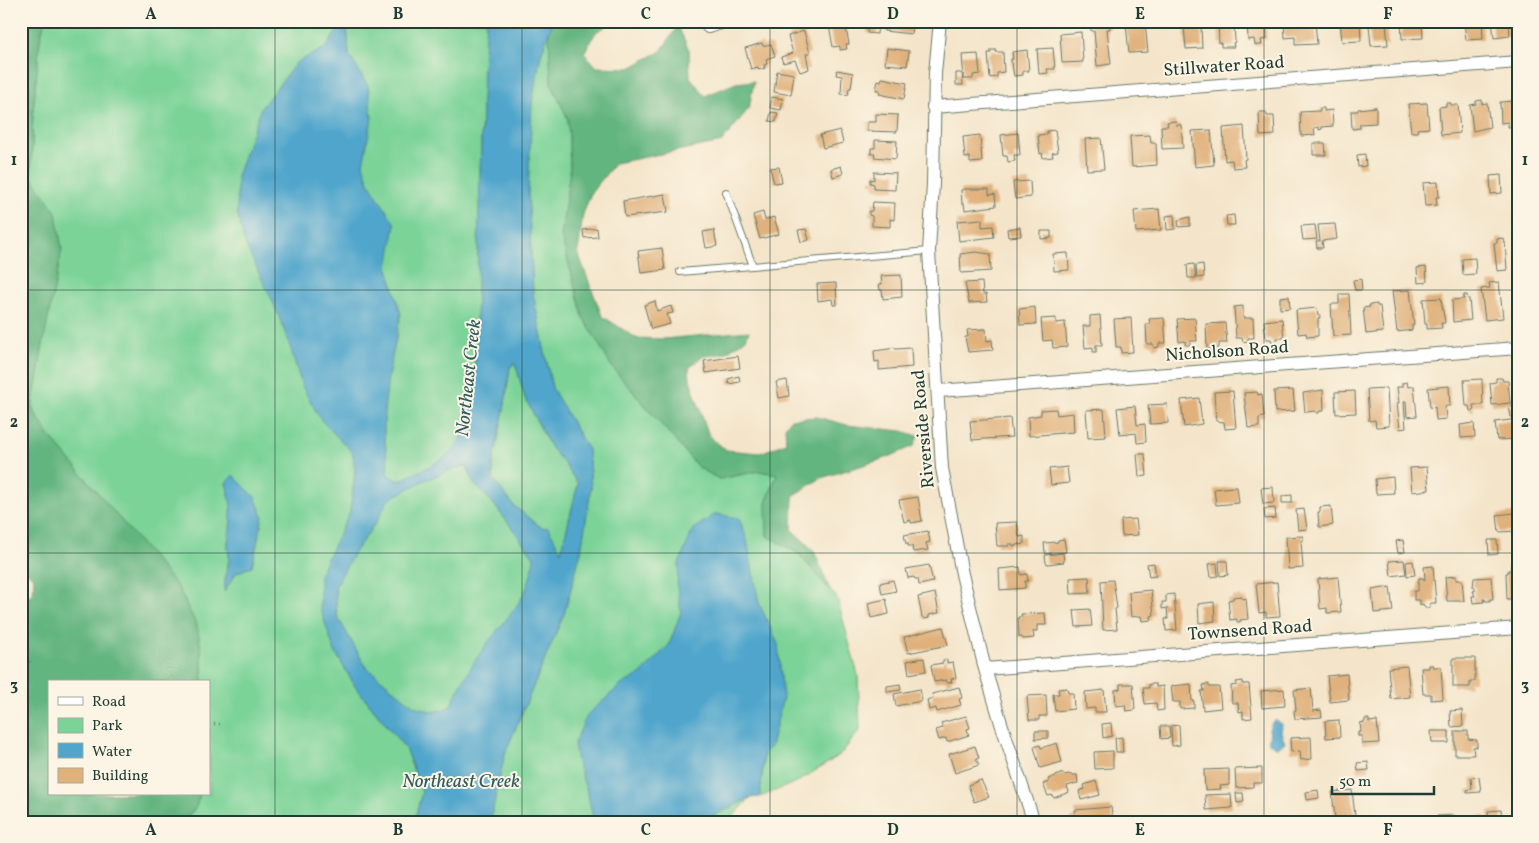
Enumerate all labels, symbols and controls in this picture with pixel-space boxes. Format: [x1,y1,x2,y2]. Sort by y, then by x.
text: A [145,4,157,26]
text: B [393,4,404,26]
text: C [641,4,651,26]
text: D [887,4,899,26]
text: E [1135,4,1145,26]
text: F [1383,4,1393,26]
street label: Stillwater Road [1163,50,1285,84]
text: 1 [11,150,17,172]
text: 1 [1522,150,1528,172]
water label: Northeast Creek [450,318,488,438]
street label: Nicholson Road [1164,335,1290,369]
street label: Riverside Road [906,369,942,489]
text: 2 [10,412,18,434]
text: 2 [1521,412,1529,434]
street label: Townsend Road [1187,614,1313,648]
text: 3 [10,675,18,697]
text: 3 [1521,675,1529,697]
legend [48,680,210,796]
text: Road [92,692,126,713]
text: Park [92,716,123,737]
text: Water [92,742,132,763]
scale bar [1332,763,1434,795]
text: Building [92,766,149,787]
water label: Northeast Creek [402,769,520,795]
text: 50 m [1339,772,1371,793]
text: A [145,820,157,842]
text: B [393,820,404,842]
text: C [641,820,651,842]
text: D [887,820,899,842]
text: E [1135,820,1145,842]
text: F [1383,820,1393,842]

